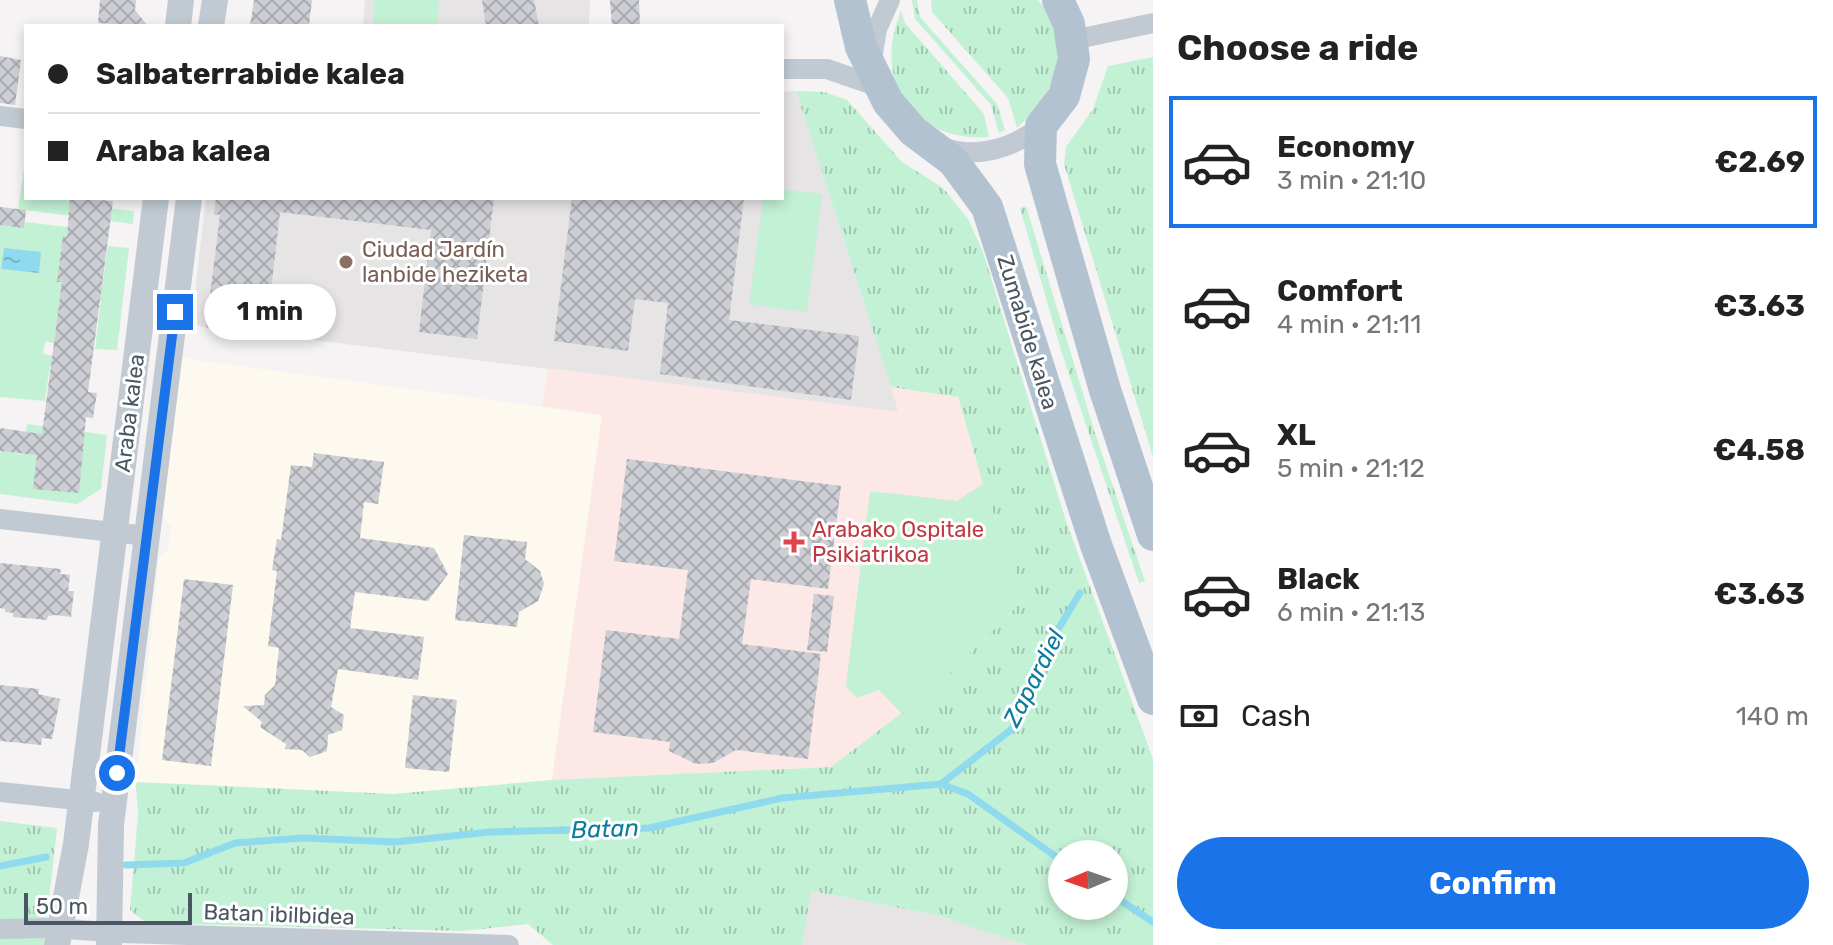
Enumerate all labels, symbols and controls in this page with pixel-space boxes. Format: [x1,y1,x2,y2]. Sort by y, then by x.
text: Choose a ride [1177,26,1418,69]
text: Salbaterrabide kalea [96,56,405,92]
icon: car [1181,126,1253,198]
text: Economy [1277,129,1415,165]
text: Araba kalea [96,133,271,169]
text: €2.69 [1715,144,1805,180]
text: 3 min · 21:10 [1277,165,1426,196]
place label: Ciudad Jardín lanbide heziketa [362,236,528,288]
street label: Zumabide kalea [991,252,1064,413]
marker: Ciudad Jardín lanbide heziketa [337,253,355,271]
icon: car [1181,270,1253,342]
text: Comfort [1277,273,1403,309]
callout: 1 min [203,284,335,340]
text: €3.63 [1714,288,1805,324]
route end [157,294,193,330]
text: 1 min [237,296,303,327]
text: 4 min · 21:11 [1277,309,1421,340]
street label: Araba kalea [109,352,150,474]
icon: car [1181,414,1253,486]
text: XL [1277,417,1316,453]
text: €4.58 [1713,432,1805,468]
text: 5 min · 21:12 [1277,453,1425,484]
place label: Arabako Ospitale Psikiatrikoa [812,516,984,568]
marker: Arabako Ospitale Psikiatrikoa [783,531,805,553]
icon: car [1181,558,1253,630]
text: Black [1277,561,1360,597]
text: €3.63 [1714,576,1805,612]
text: 6 min · 21:13 [1277,597,1425,628]
water label: Zapardiel [997,624,1071,732]
icon: cash [1177,694,1221,738]
text: Cash [1241,698,1311,734]
text: 140 m [1736,701,1809,732]
route start [99,755,135,791]
water label: Batan [571,814,639,844]
button: Confirm [1177,837,1809,929]
north arrow [1048,840,1128,920]
map controls [1048,840,1128,920]
scale bar [24,889,192,925]
text: 50 m [36,893,88,920]
street label: Batan ibilbidea [203,898,355,931]

